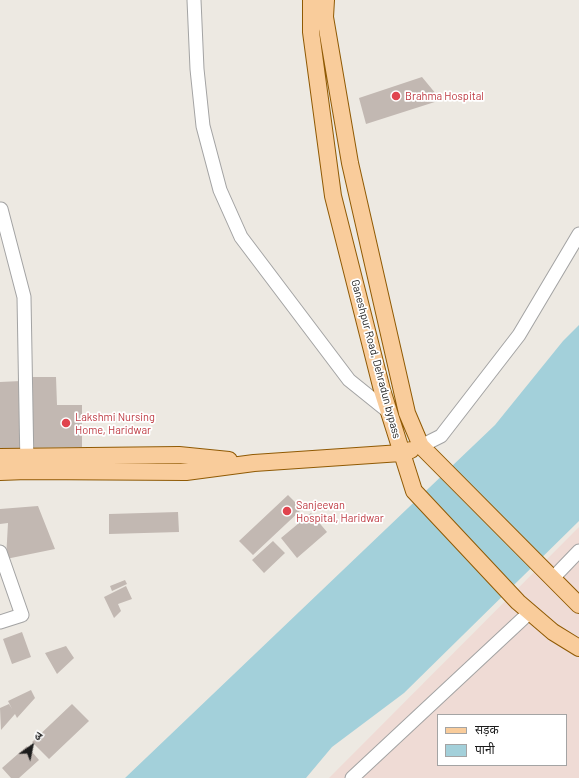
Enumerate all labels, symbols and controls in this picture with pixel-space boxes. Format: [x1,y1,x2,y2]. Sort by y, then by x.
place label: Brahma Hospital [405,89,484,103]
marker: Brahma Hospital [390,90,402,102]
street label: Ganeshpur Road, Dehradun bypass [348,278,404,440]
place label: Lakshmi Nursing Home, Haridwar [75,410,155,436]
marker: Lakshmi Nursing Home, Haridwar [60,417,72,429]
place label: Sanjeevan Hospital, Haridwar [296,498,384,524]
marker: Sanjeevan Hospital, Haridwar [281,505,293,517]
legend [437,714,567,766]
text: सड़क [475,722,499,736]
north arrow [12,726,52,766]
text: उ [33,728,45,743]
text: पानी [475,742,495,756]

